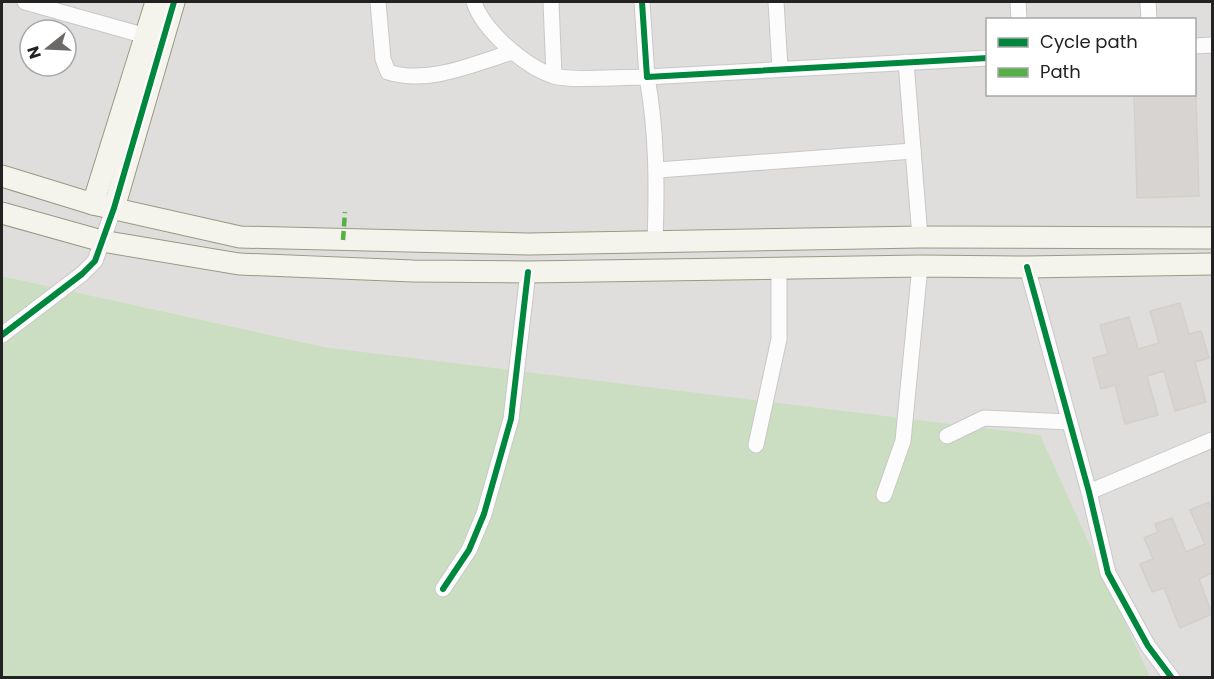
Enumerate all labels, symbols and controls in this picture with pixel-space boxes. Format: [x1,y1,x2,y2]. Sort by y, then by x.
north arrow [18,18,78,78]
legend [986,18,1196,96]
text: Cycle path [1040,29,1138,54]
text: N [21,43,47,62]
text: Path [1040,59,1081,84]

